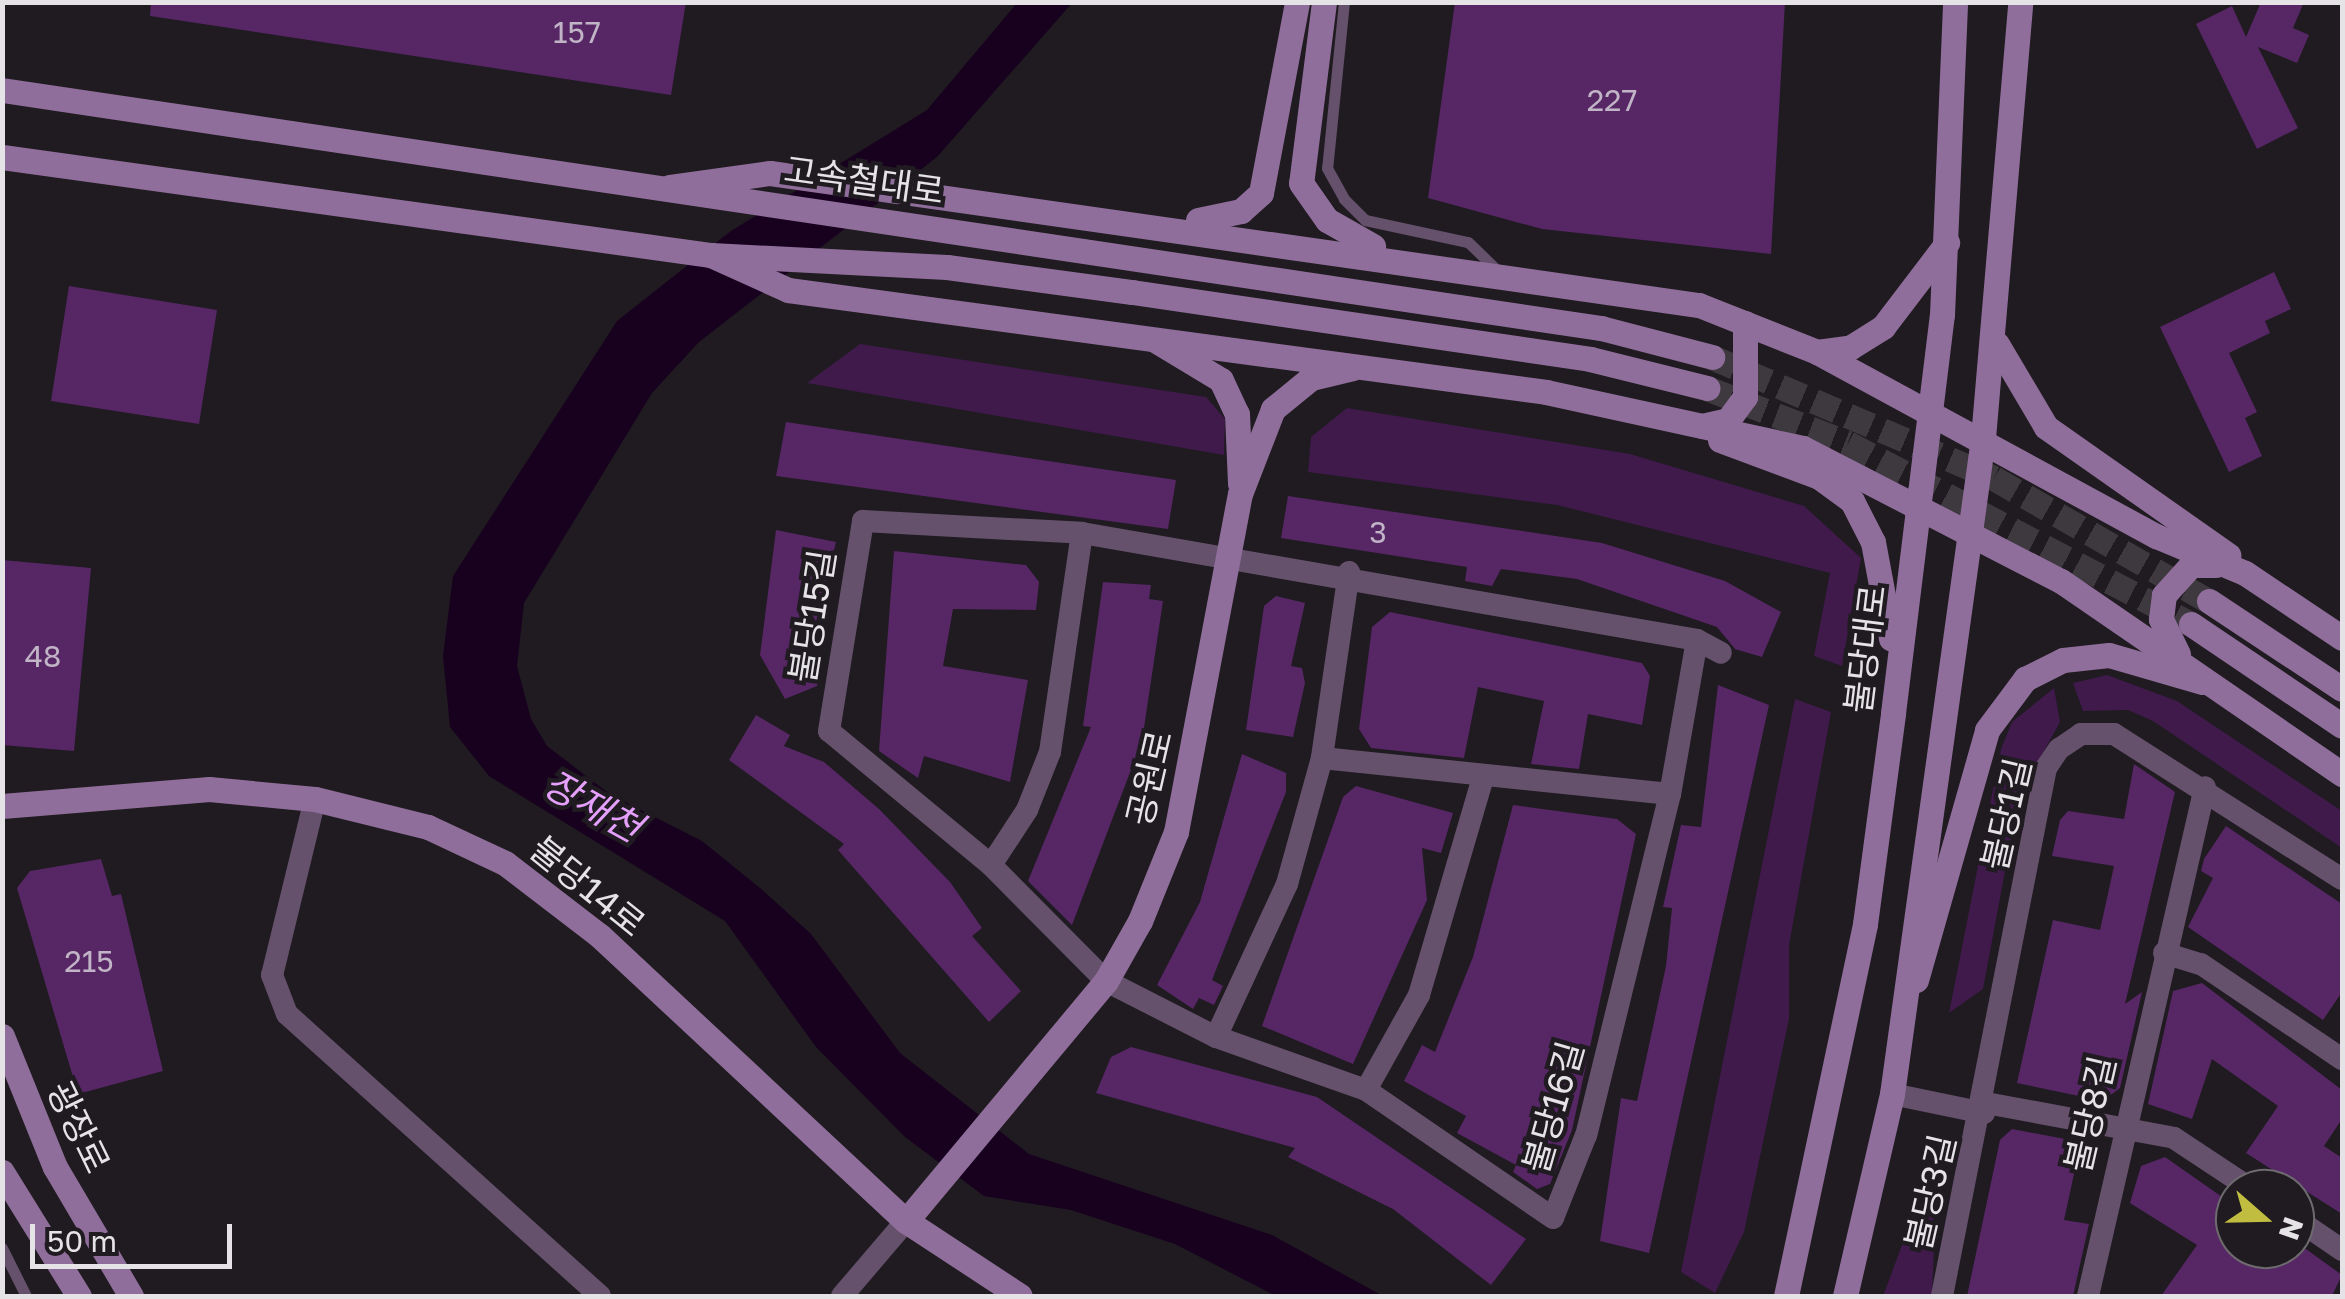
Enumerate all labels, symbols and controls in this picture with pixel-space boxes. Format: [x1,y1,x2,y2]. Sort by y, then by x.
house number: 157 [553,14,601,50]
house number: 227 [1587,82,1637,118]
street label: 고속철대로 [781,148,947,212]
house number: 3 [1369,514,1387,550]
street label: 불당15길 [781,547,843,685]
street label: 불당대로 [1836,583,1894,715]
house number: 48 [25,638,61,674]
street label: 공원로 [1118,726,1180,830]
street label: 불당1길 [1973,754,2039,874]
water label: 장재천 [536,760,650,850]
street label: 불당14로 [522,827,654,945]
house number: 215 [64,943,114,979]
street label: 불당16길 [1514,1036,1592,1178]
street label: 불당8길 [2056,1052,2124,1176]
street label: 광장로 [39,1074,119,1180]
street label: 불당3길 [1896,1130,1964,1254]
north arrow [2215,1169,2315,1269]
scale bar [35,1204,238,1266]
text: N [2273,1213,2311,1244]
text: 50 m [47,1223,117,1259]

